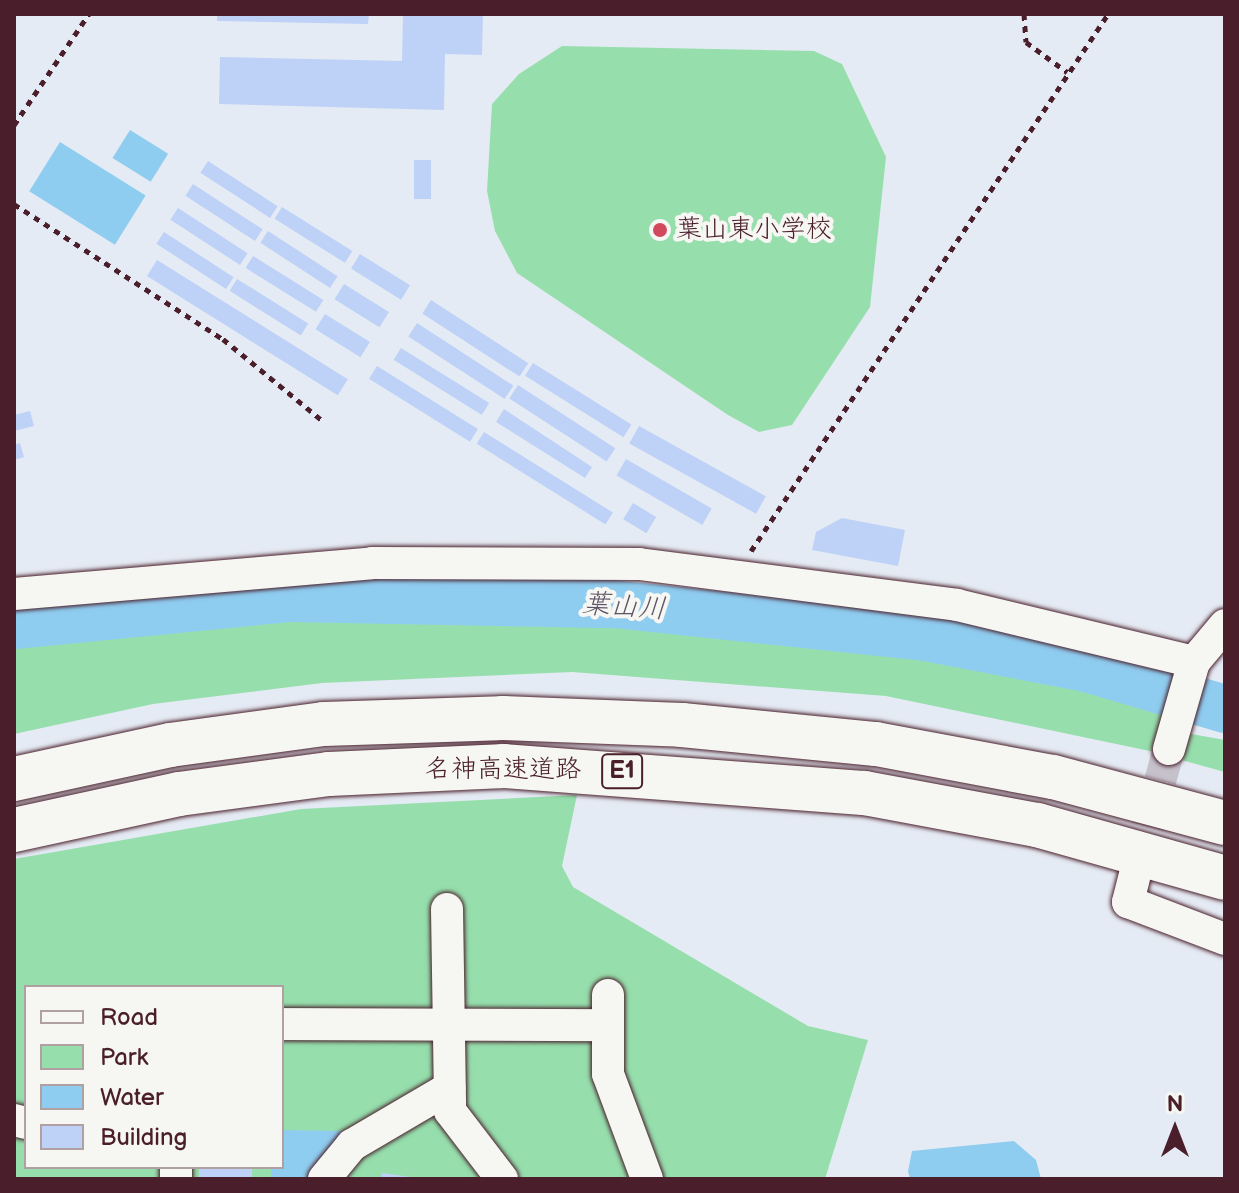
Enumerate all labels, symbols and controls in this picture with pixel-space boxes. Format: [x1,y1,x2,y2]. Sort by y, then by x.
place label: 葉山東小学校 [676,214,832,246]
marker: 葉山東小学校 [651,221,669,239]
water label: 葉山川 [581,587,667,627]
road number: E1 [600,751,644,791]
street label: 名神高速道路 [425,754,581,786]
legend [24,985,284,1169]
text: Road [100,1003,158,1032]
text: Park [100,1043,148,1072]
text: Water [100,1083,164,1112]
north arrow [1135,1089,1215,1169]
text: N [1167,1091,1183,1118]
text: Building [100,1123,187,1152]

